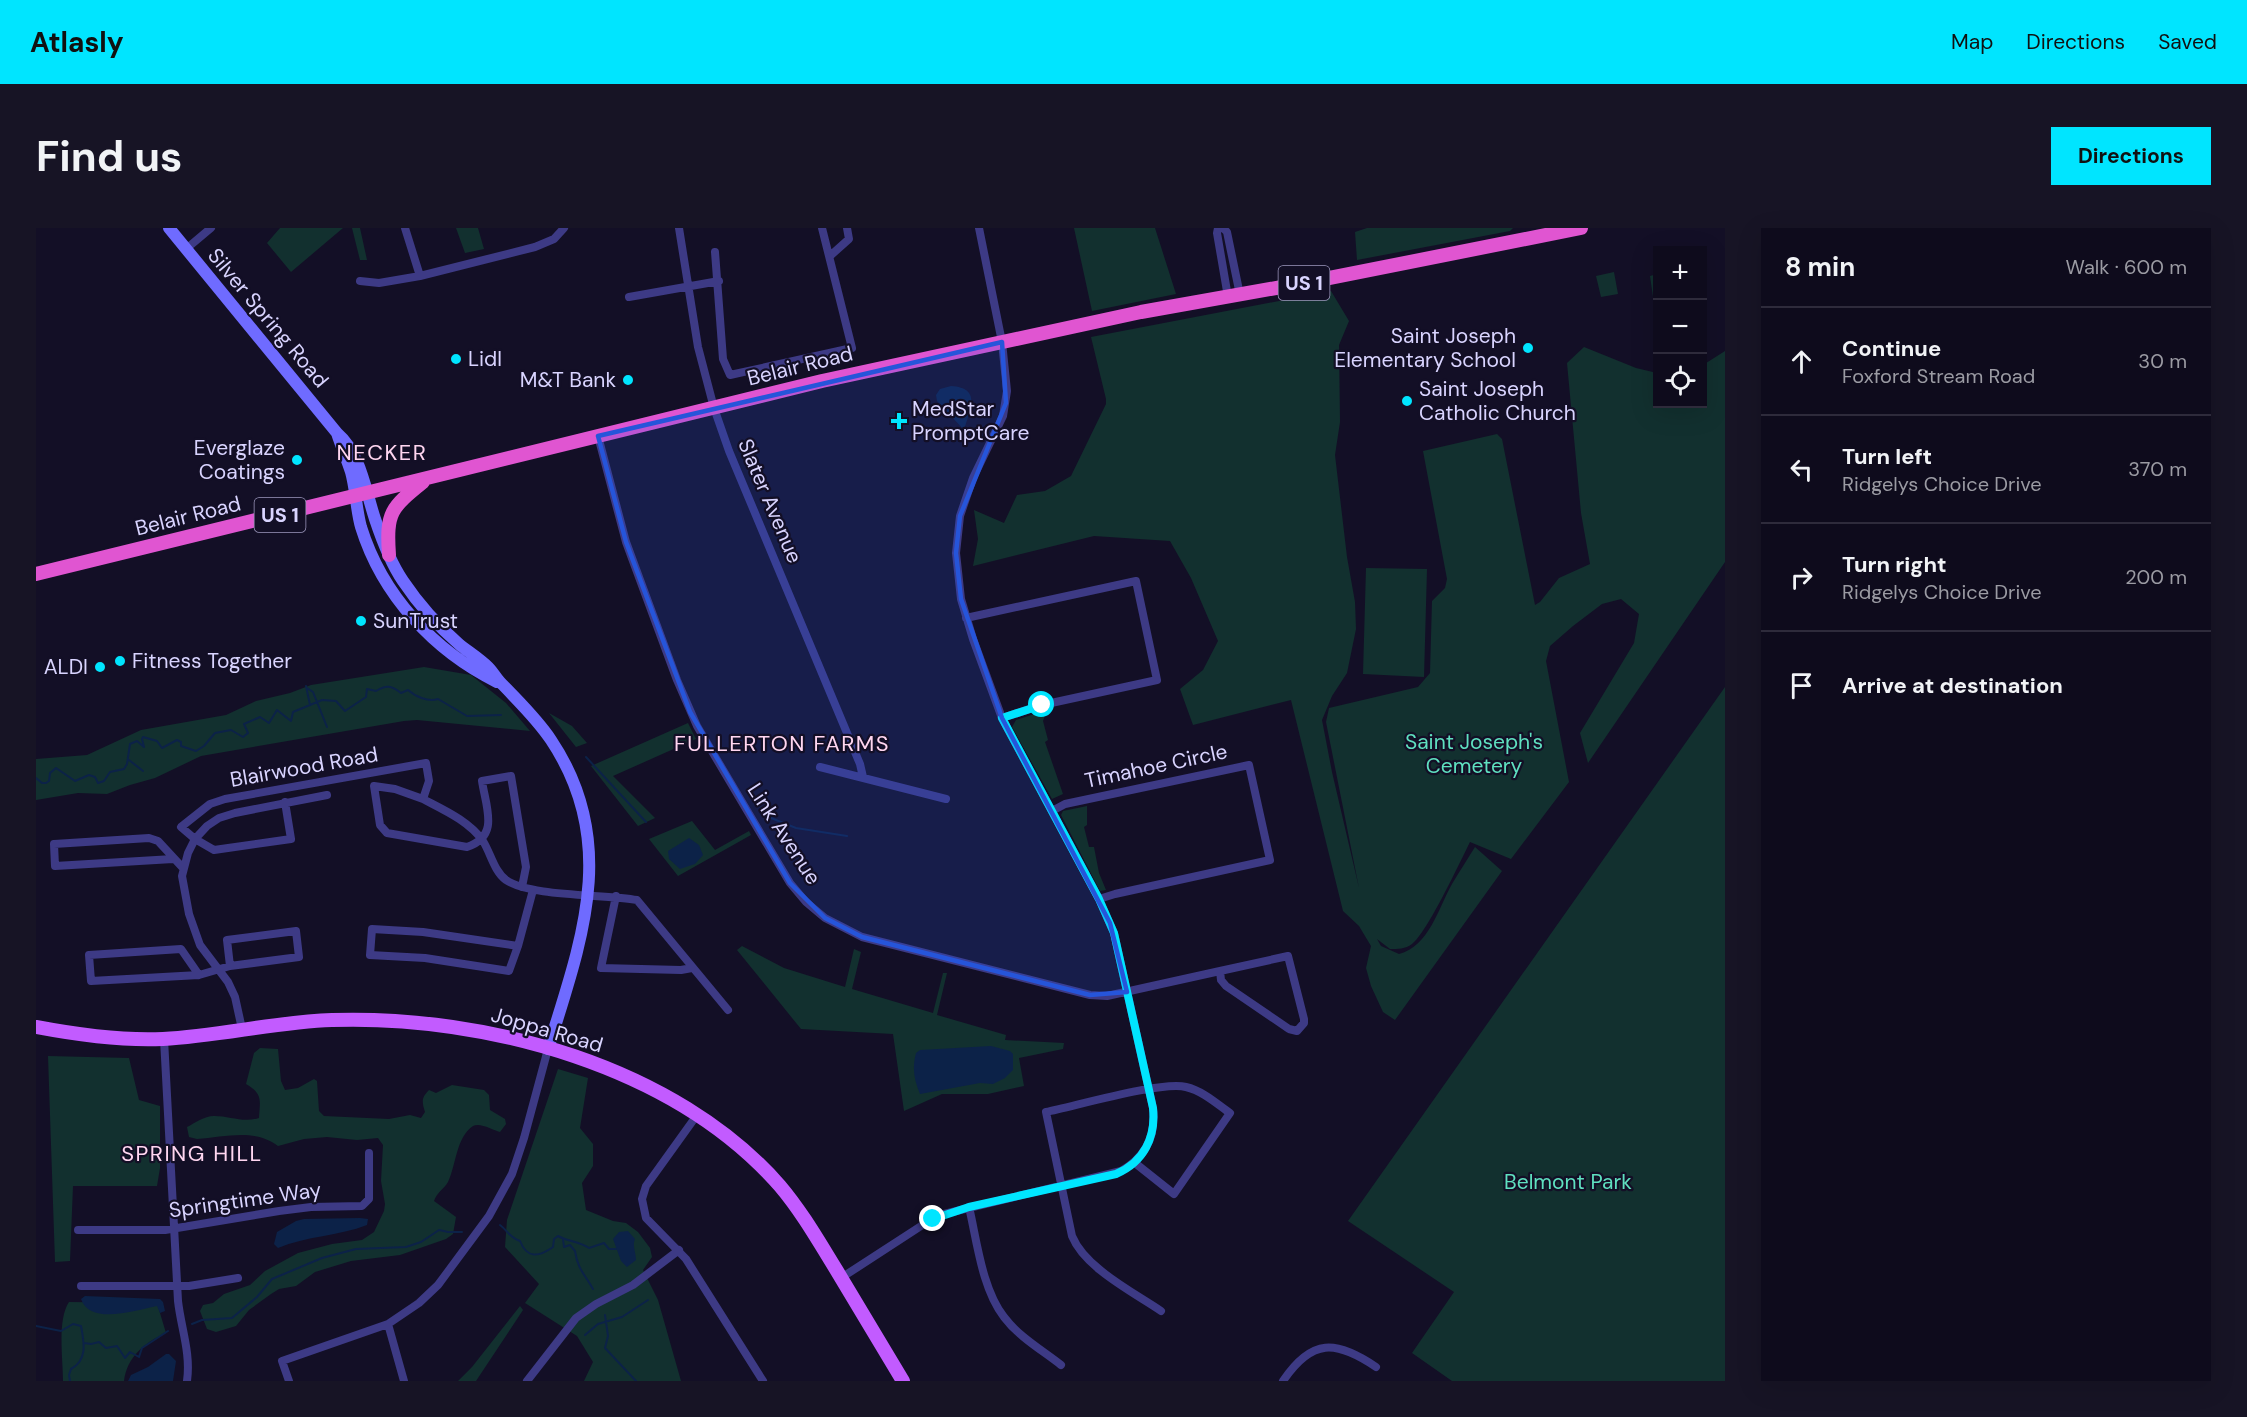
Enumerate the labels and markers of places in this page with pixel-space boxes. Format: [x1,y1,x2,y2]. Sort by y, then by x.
place label: Saint Joseph Elementary School [1334,322,1516,374]
marker: Saint Joseph Elementary School [1521,341,1535,355]
place label: Lidl [468,345,502,373]
marker: Lidl [449,352,463,366]
place label: M&T Bank [520,366,616,394]
marker: M&T Bank [621,373,635,387]
place label: Saint Joseph Catholic Church [1419,375,1576,427]
marker: Saint Joseph Catholic Church [1400,394,1414,408]
place label: MedStar PromptCare [912,395,1030,447]
marker: MedStar PromptCare [890,412,908,430]
place label: Everglaze Coatings [194,434,285,486]
marker: Everglaze Coatings [290,453,304,467]
place label: SunTrust [373,607,458,635]
marker: SunTrust [354,614,368,628]
place label: Fitness Together [132,647,292,675]
place label: ALDI [44,653,88,681]
marker: Fitness Together [113,654,127,668]
marker: ALDI [93,660,107,674]

